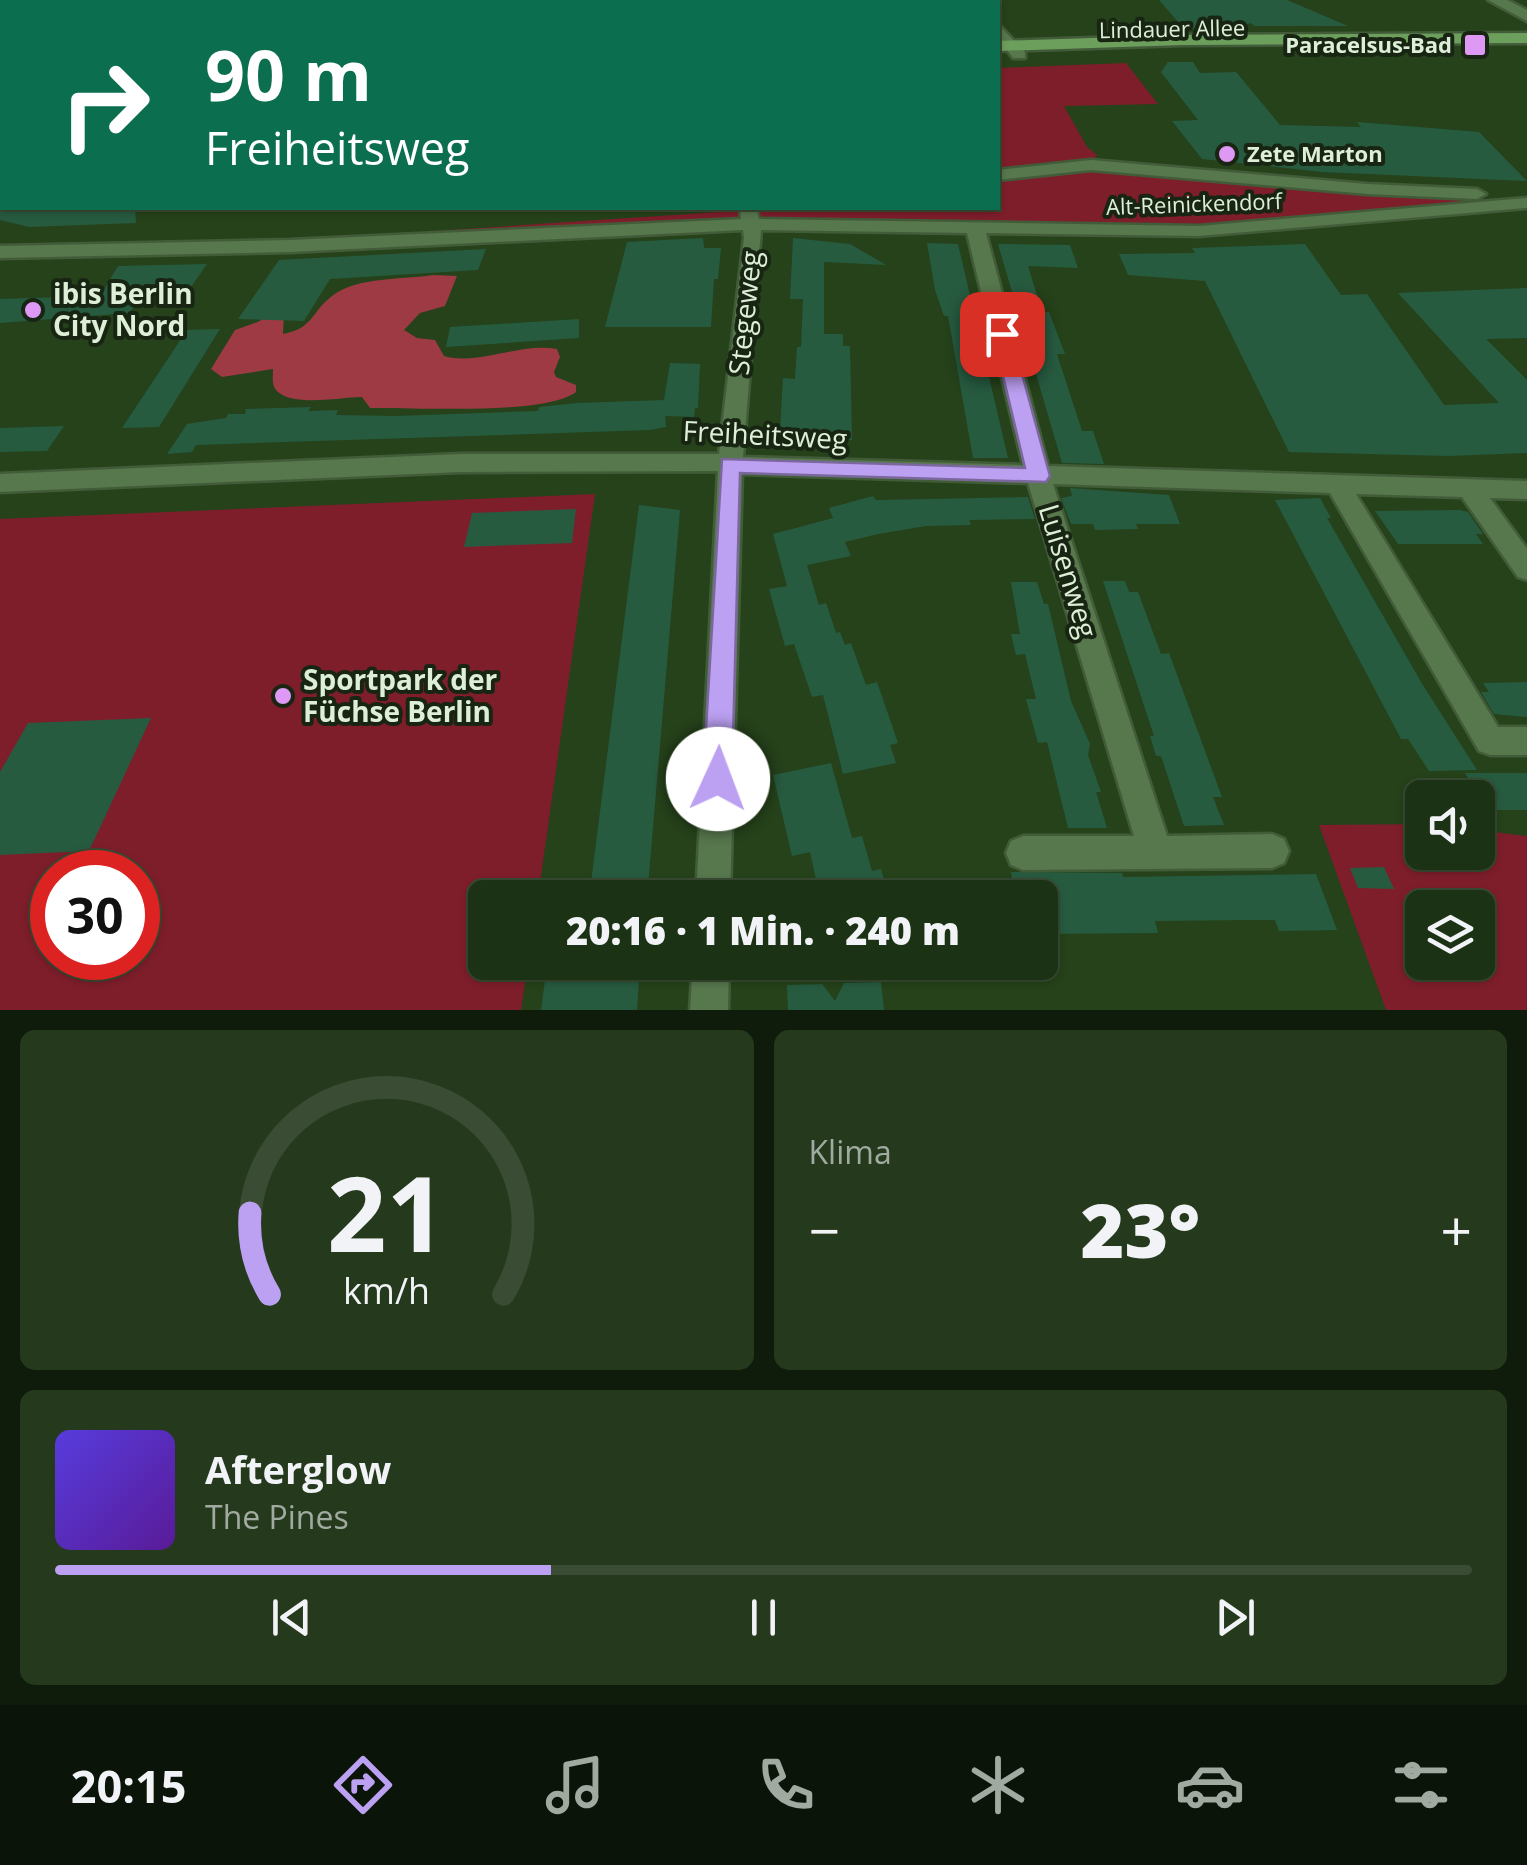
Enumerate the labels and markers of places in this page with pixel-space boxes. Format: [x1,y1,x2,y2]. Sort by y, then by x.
place label: Paracelsus-Bad [1285,29,1452,59]
marker: Paracelsus-Bad [1462,32,1488,58]
place label: Zete Marton [1247,138,1383,168]
marker: Zete Marton [1216,143,1238,165]
place label: ibis Berlin City Nord [53,274,193,344]
pin [960,292,1045,377]
marker: ibis Berlin City Nord [22,299,44,321]
place label: Sportpark der Füchse Berlin [303,660,498,730]
marker: Sportpark der Füchse Berlin [272,685,294,707]

